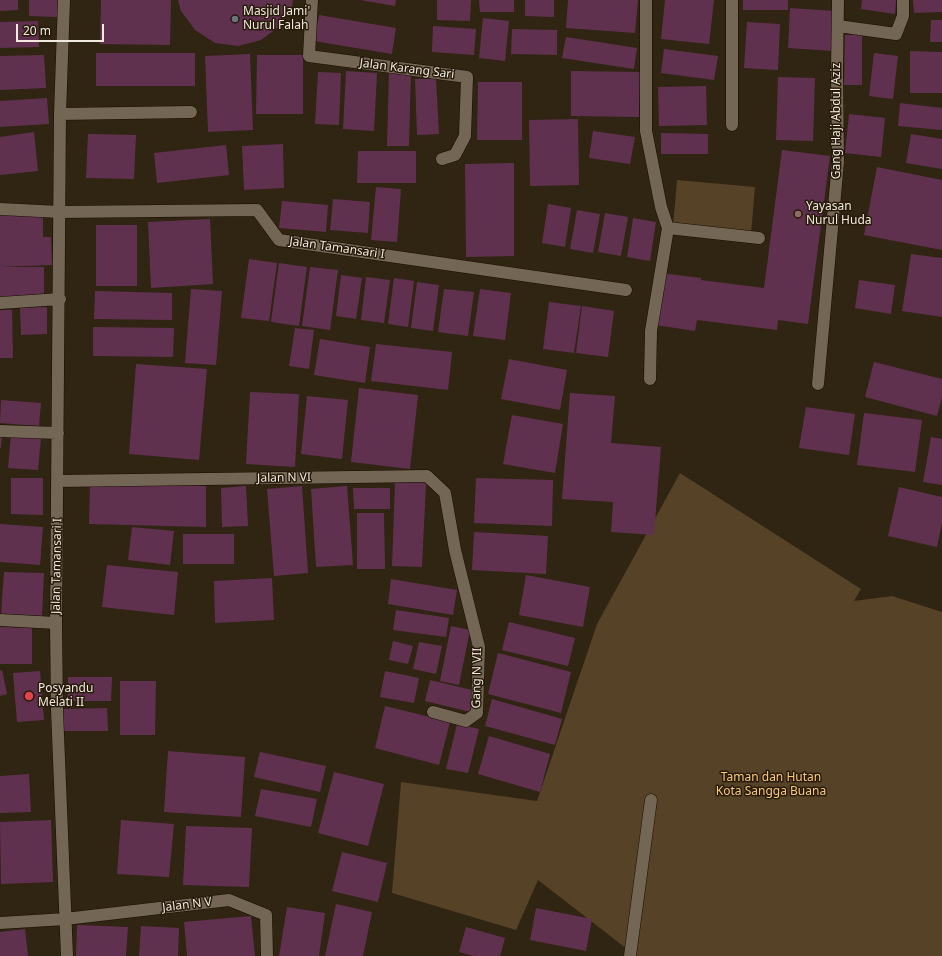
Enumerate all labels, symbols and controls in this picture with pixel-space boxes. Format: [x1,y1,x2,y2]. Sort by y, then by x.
place label: Masjid Jami' Nurul Falah [243,5,310,33]
marker: Masjid Jami' Nurul Falah [230,14,240,24]
scale bar [18,16,106,42]
text: 20 m [23,22,51,39]
street label: Jalan Karang Sari [359,56,455,82]
street label: Gang Haji Abdul Aziz [830,63,844,179]
place label: Yayasan Nurul Huda [806,200,872,228]
marker: Yayasan Nurul Huda [793,209,803,219]
street label: Jalan Tamansari I [289,234,385,262]
street label: Jalan N VI [257,470,311,486]
street label: Jalan Tamansari I [49,518,65,614]
street label: Gang N VII [469,647,485,709]
place label: Posyandu Melati II [38,682,93,710]
marker: Posyandu Melati II [23,690,35,702]
park label: Taman dan Hutan Kota Sangga Buana [716,771,826,799]
street label: Jalan N V [161,895,213,915]

